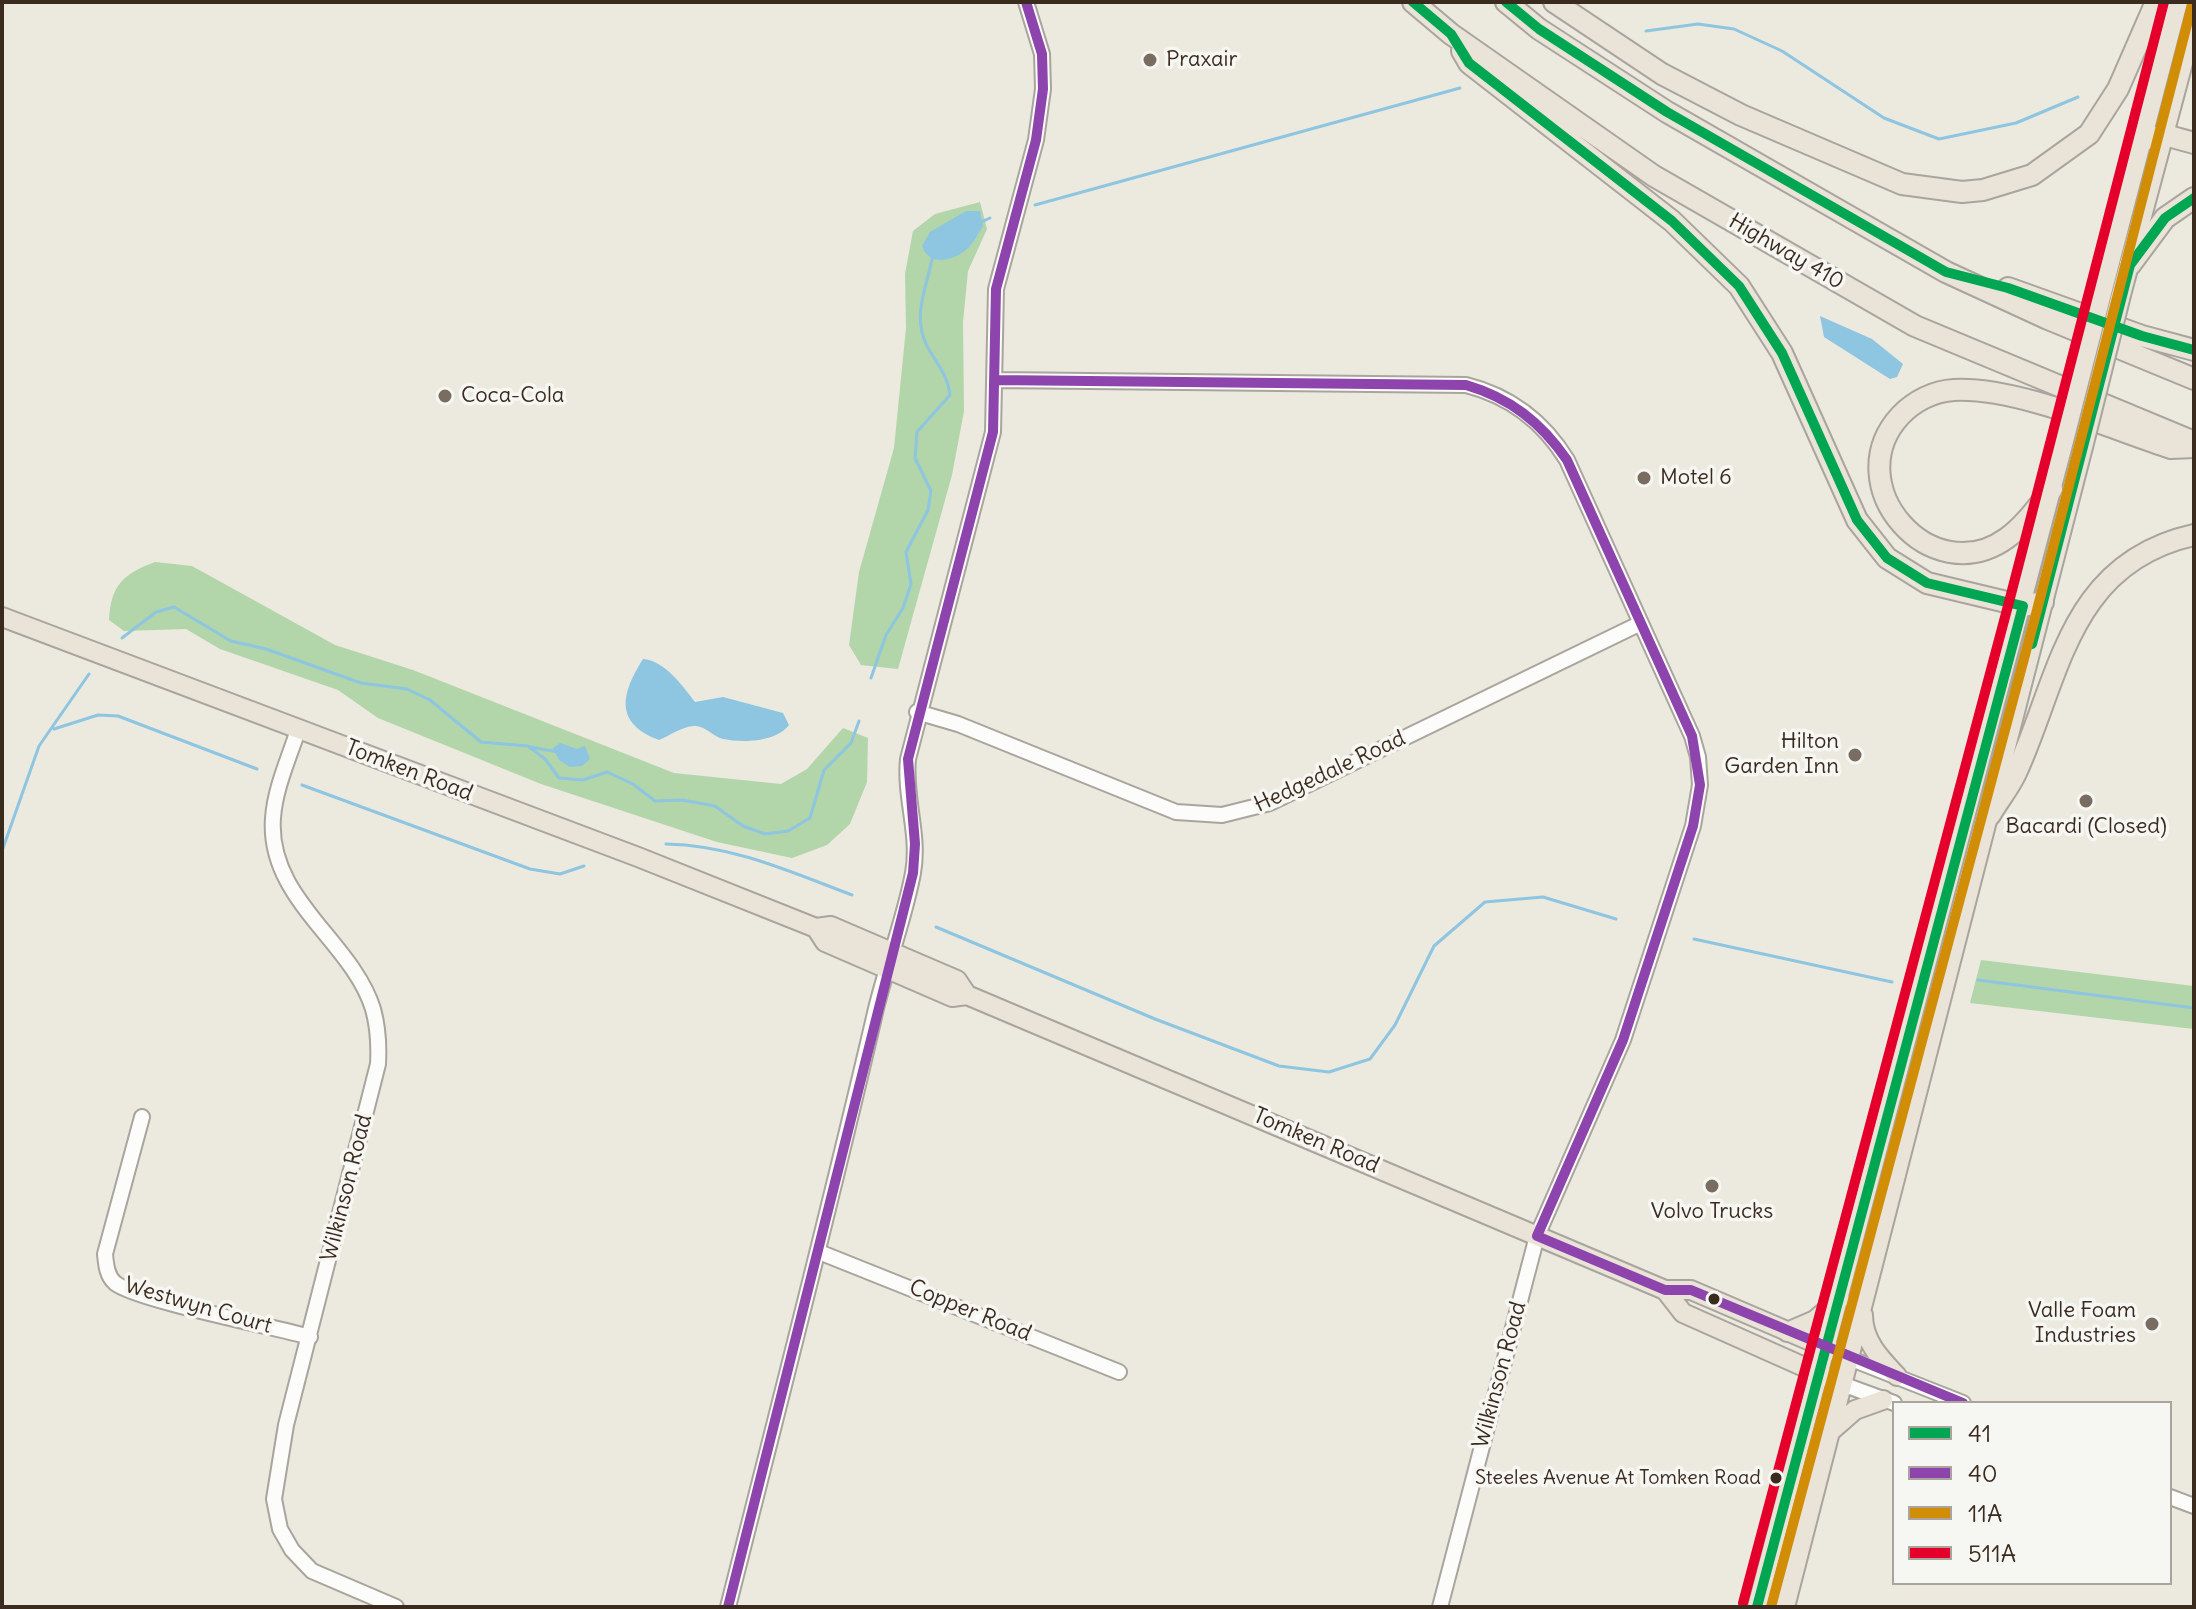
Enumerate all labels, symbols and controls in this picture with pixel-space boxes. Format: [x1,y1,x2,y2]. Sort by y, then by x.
place label: Praxair [1166,47,1237,73]
marker: Praxair [1141,51,1159,69]
street label: Highway 410 [1724,208,1848,296]
place label: Coca-Cola [461,383,564,409]
marker: Coca-Cola [436,387,454,405]
place label: Motel 6 [1660,465,1732,491]
marker: Motel 6 [1635,469,1653,487]
street label: Hedgedale Road [1250,725,1410,819]
place label: Hilton Garden Inn [1724,729,1839,780]
street label: Tomken Road [342,735,476,807]
marker: Hilton Garden Inn [1846,746,1864,764]
marker: Bacardi (Closed) [2077,792,2095,810]
place label: Bacardi (Closed) [2005,814,2167,840]
street label: Tomken Road [1249,1103,1383,1179]
street label: Wilkinson Road [316,1112,378,1264]
marker: Volvo Trucks [1703,1177,1721,1195]
place label: Volvo Trucks [1651,1199,1773,1225]
street label: Westwyn Court [121,1272,275,1340]
street label: Copper Road [905,1275,1035,1347]
unlabelled marker [1706,1291,1722,1307]
place label: Valle Foam Industries [2028,1298,2136,1350]
street label: Wilkinson Road [1468,1299,1532,1451]
marker: Valle Foam Industries [2143,1315,2161,1333]
legend [1892,1401,2172,1585]
text: 41 [1968,1418,1991,1448]
text: 40 [1968,1458,1998,1488]
place label: Steeles Avenue At Tomken Road [1475,1466,1761,1490]
marker: Steeles Avenue At Tomken Road [1768,1470,1784,1486]
text: 11A [1968,1498,2002,1528]
text: 511A [1968,1538,2016,1568]

